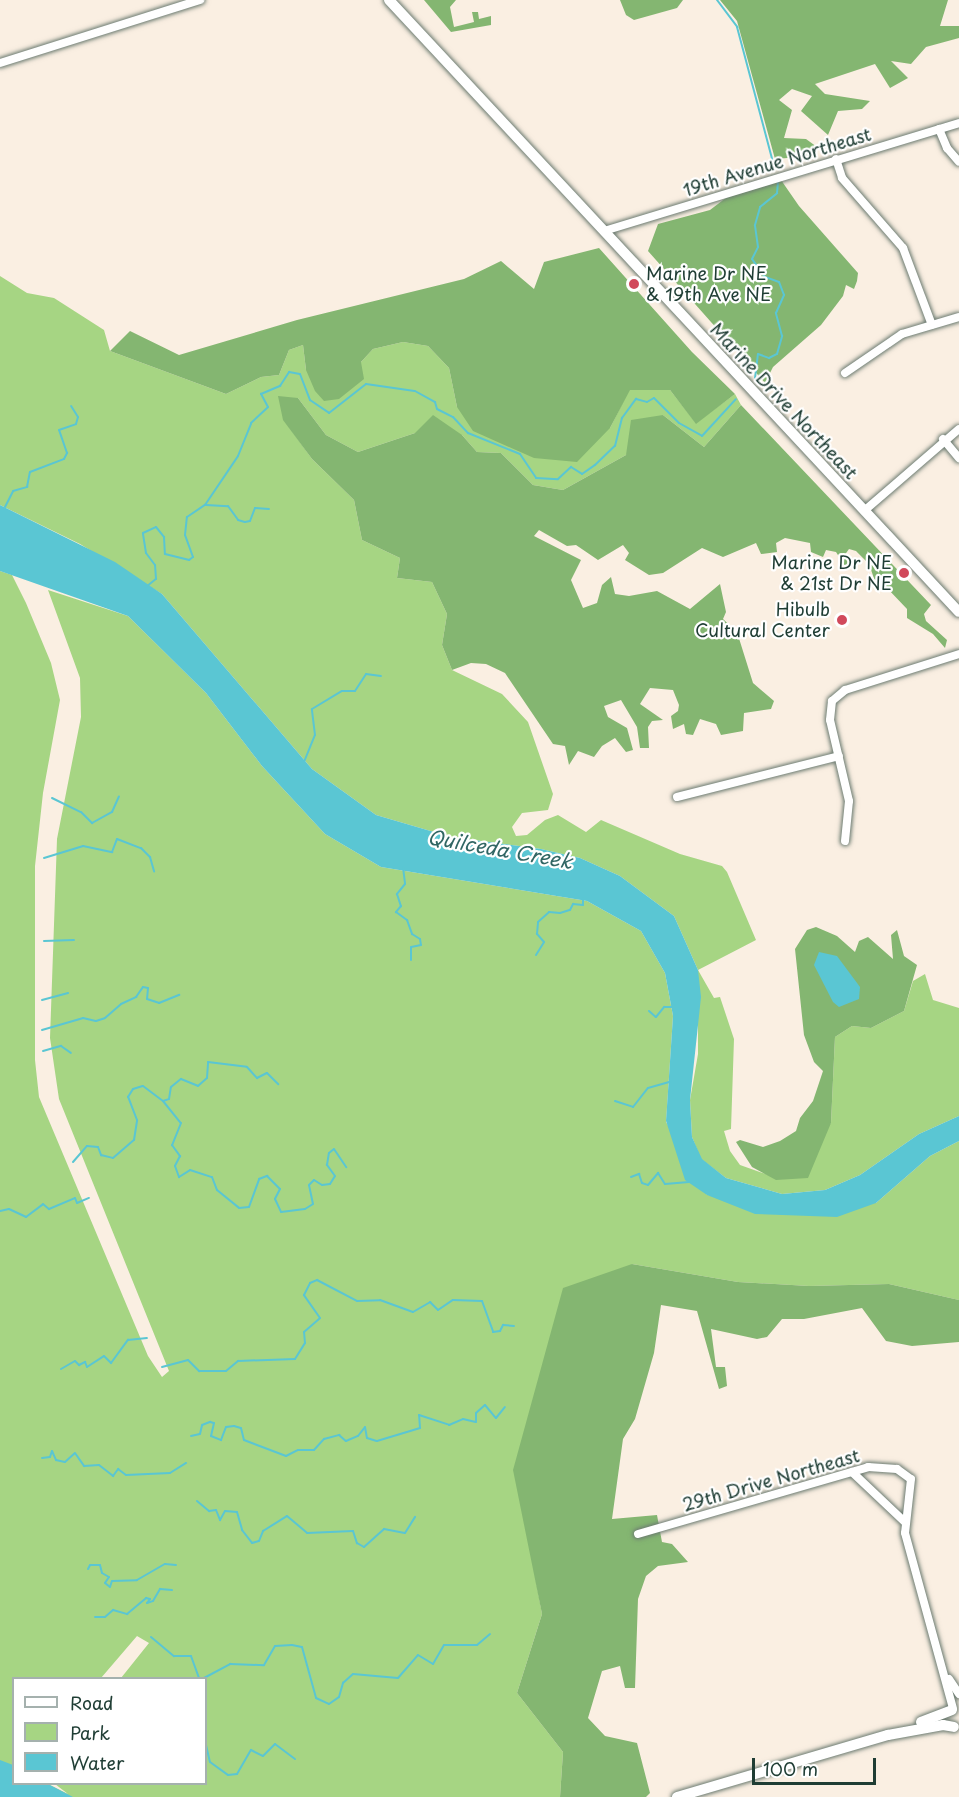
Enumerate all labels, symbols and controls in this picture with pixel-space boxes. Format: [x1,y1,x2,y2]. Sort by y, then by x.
street label: 19th Avenue Northeast [680,123,874,201]
place label: Marine Dr NE & 19th Ave NE [646,263,771,306]
marker: Marine Dr NE & 19th Ave NE [627,277,641,291]
street label: Marine Drive Northeast [706,318,862,484]
place label: Marine Dr NE & 21st Dr NE [771,552,892,594]
marker: Marine Dr NE & 21st Dr NE [897,566,911,580]
place label: Hibulb Cultural Center [694,599,830,642]
marker: Hibulb Cultural Center [835,613,849,627]
water label: Quilceda Creek [425,824,575,874]
street label: 29th Drive Northeast [680,1444,862,1516]
legend [12,1677,207,1785]
text: Road [70,1689,114,1716]
text: Park [70,1719,110,1746]
scale bar [755,1746,880,1784]
text: Water [70,1749,124,1776]
text: 100 m [763,1755,818,1782]

